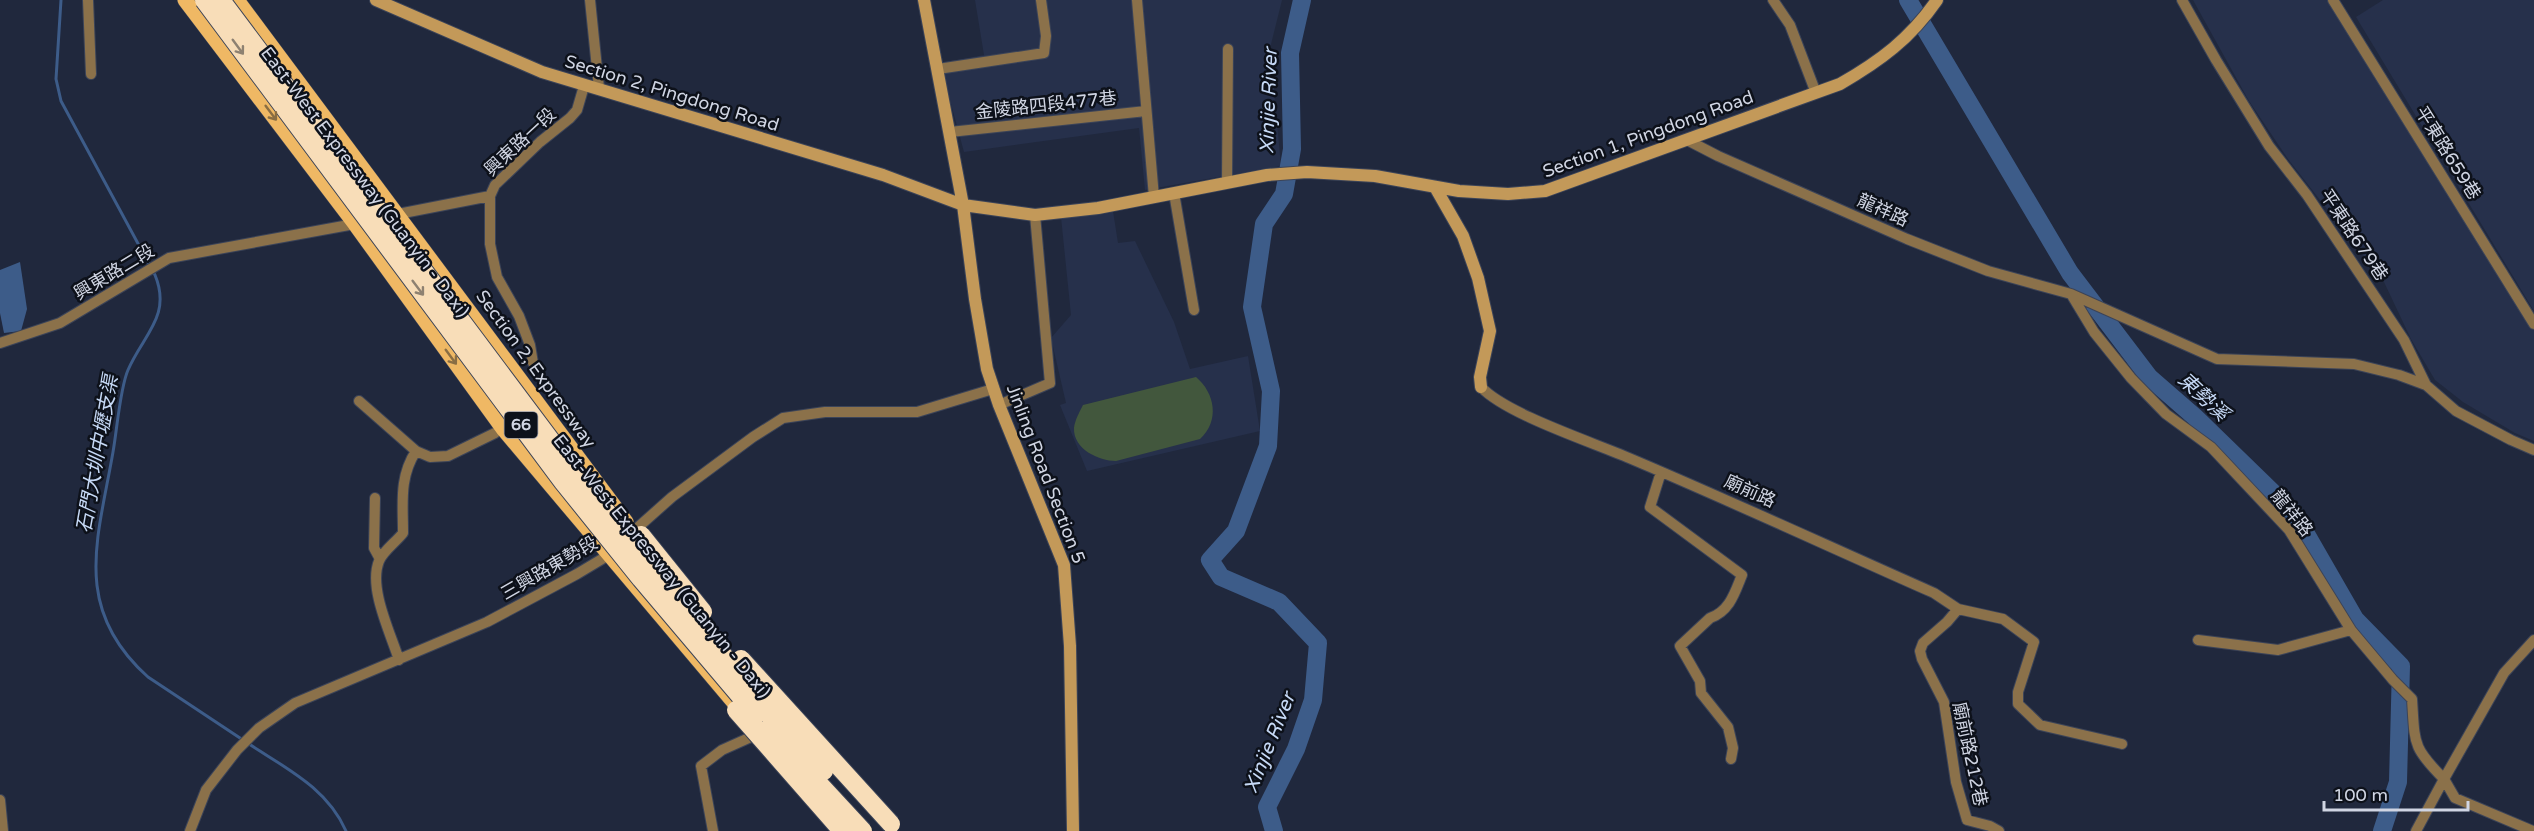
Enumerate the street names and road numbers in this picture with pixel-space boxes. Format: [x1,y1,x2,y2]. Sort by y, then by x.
street label: East-West Expressway (Guanyin - Daxi) [256,42,474,322]
street label: Section 2, Pingdong Road [562,50,782,136]
street label: Section 1, Pingdong Road [1540,86,1756,182]
street label: 金陵路四段477巷 [974,87,1118,123]
street label: 平東路659巷 [2411,102,2485,204]
street label: 興東路一段 [480,103,560,181]
street label: 平東路679巷 [2315,185,2393,285]
street label: 龍祥路 [1854,189,1912,231]
street label: 興東路二段 [70,239,158,305]
street label: Section 2, Expressway [471,286,601,453]
street label: Jinling Road Section 5 [1002,381,1090,567]
road number: 66 [504,412,538,438]
street label: East-West Expressway (Guanyin - Daxi) [549,430,775,702]
street label: 廟前路 [1721,470,1779,512]
street label: 龍祥路 [2266,485,2318,541]
street label: 三興路東勢段 [497,531,601,605]
street label: 廟前路212巷 [1948,700,1992,808]

